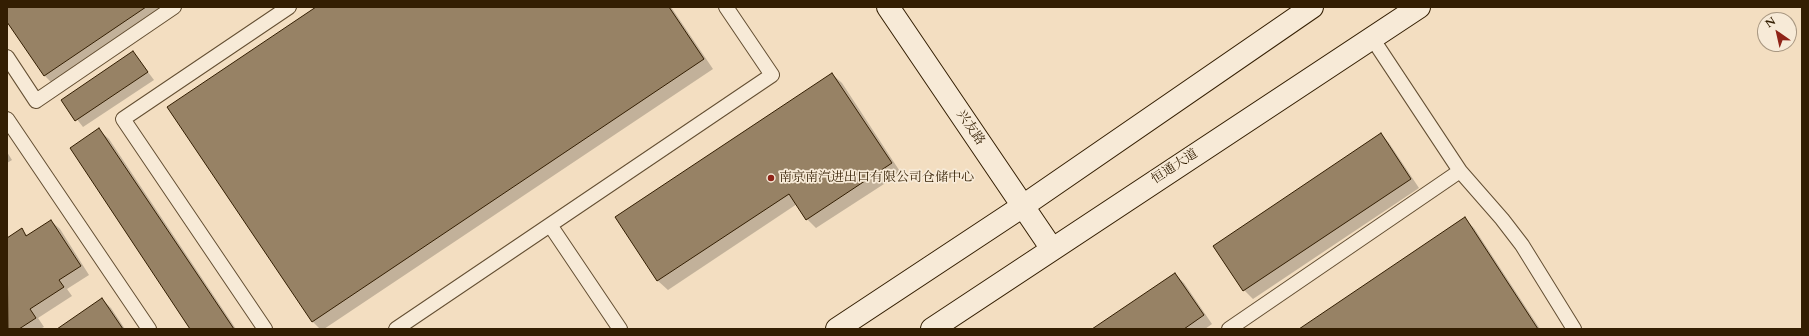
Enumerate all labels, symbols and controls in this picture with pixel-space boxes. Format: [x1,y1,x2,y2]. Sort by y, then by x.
north arrow [1757,12,1797,52]
text: N [1762,14,1779,31]
street label: 兴友路 [953,107,987,149]
street label: 恒通大道 [1149,146,1201,188]
place label: 南京南汽进出口有限公司仓储中心 [779,170,974,186]
marker: 南京南汽进出口有限公司仓储中心 [766,173,776,183]

